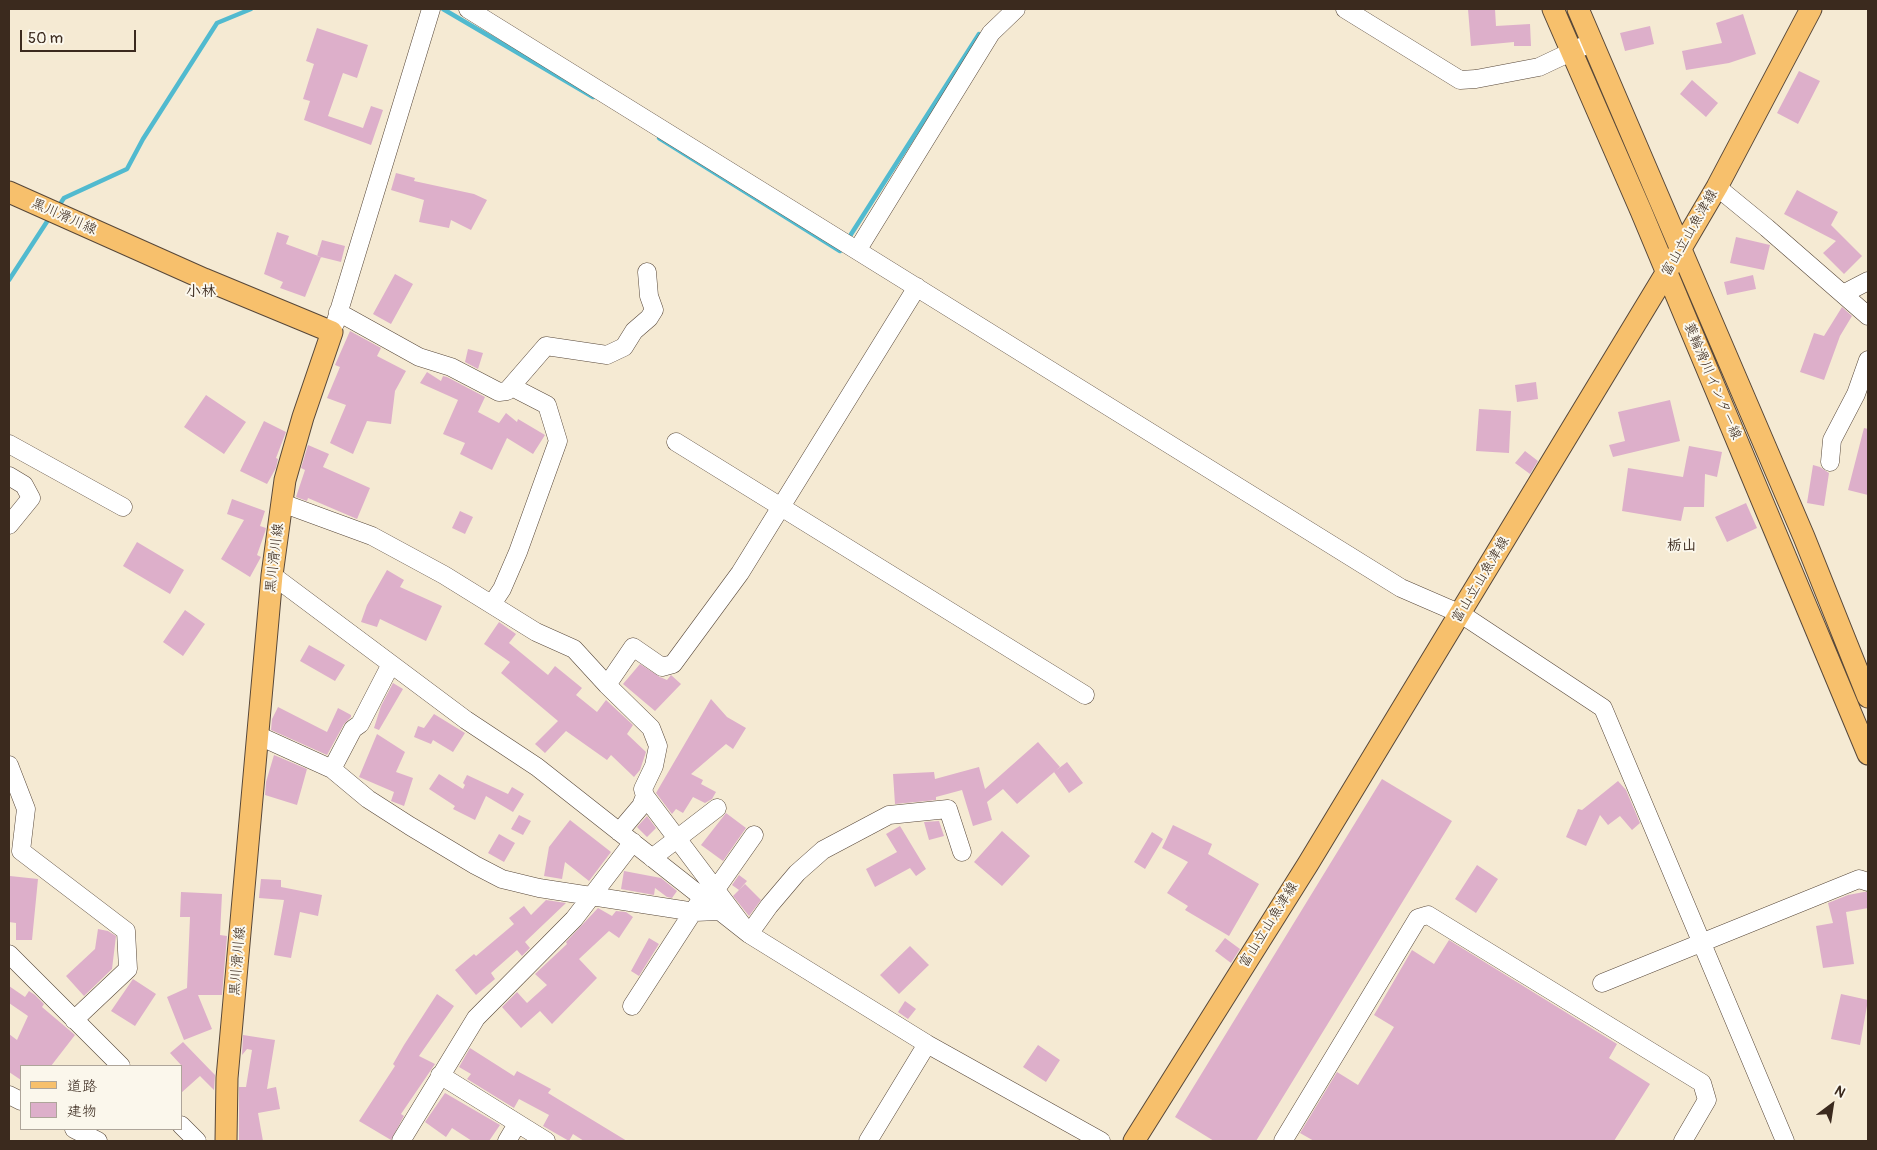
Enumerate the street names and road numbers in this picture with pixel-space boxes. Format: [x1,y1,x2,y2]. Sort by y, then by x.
street label: 富山立山魚津線 [1658,186,1722,280]
street label: 黒川滑川線 [29,195,99,239]
street label: 蓑輪滑川インター線 [1680,320,1744,442]
street label: 黒川滑川線 [262,522,288,594]
street label: 富山立山魚津線 [1449,534,1513,626]
street label: 富山立山魚津線 [1236,879,1302,971]
street label: 黒川滑川線 [227,925,249,997]

